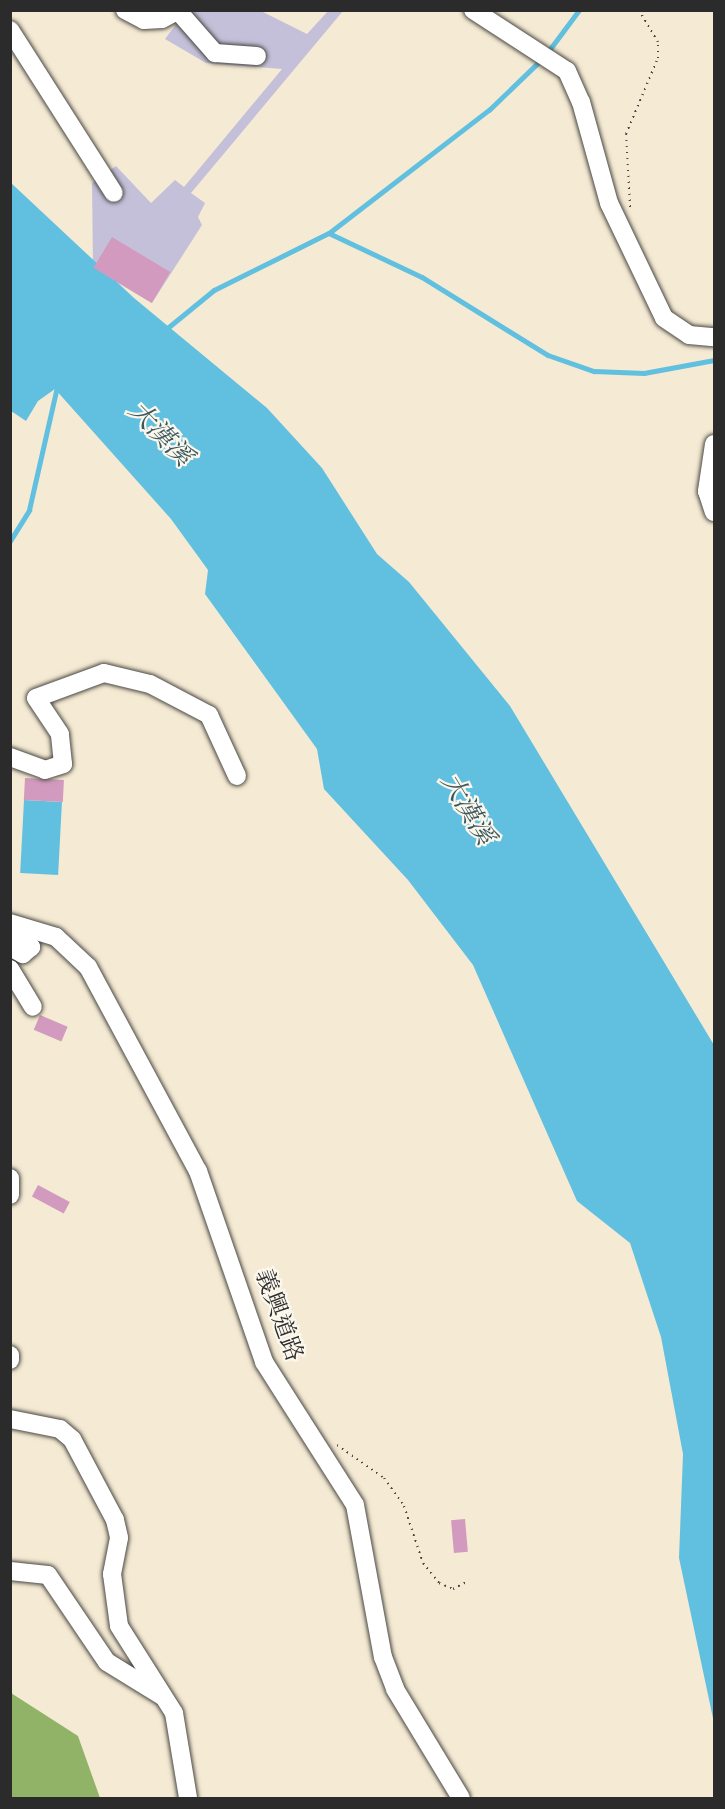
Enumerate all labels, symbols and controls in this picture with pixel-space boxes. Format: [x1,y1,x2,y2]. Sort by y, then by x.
water label: 大漢溪 [121,396,197,474]
water label: 大漢溪 [433,769,499,851]
street label: 義興道路 [247,1266,307,1366]

